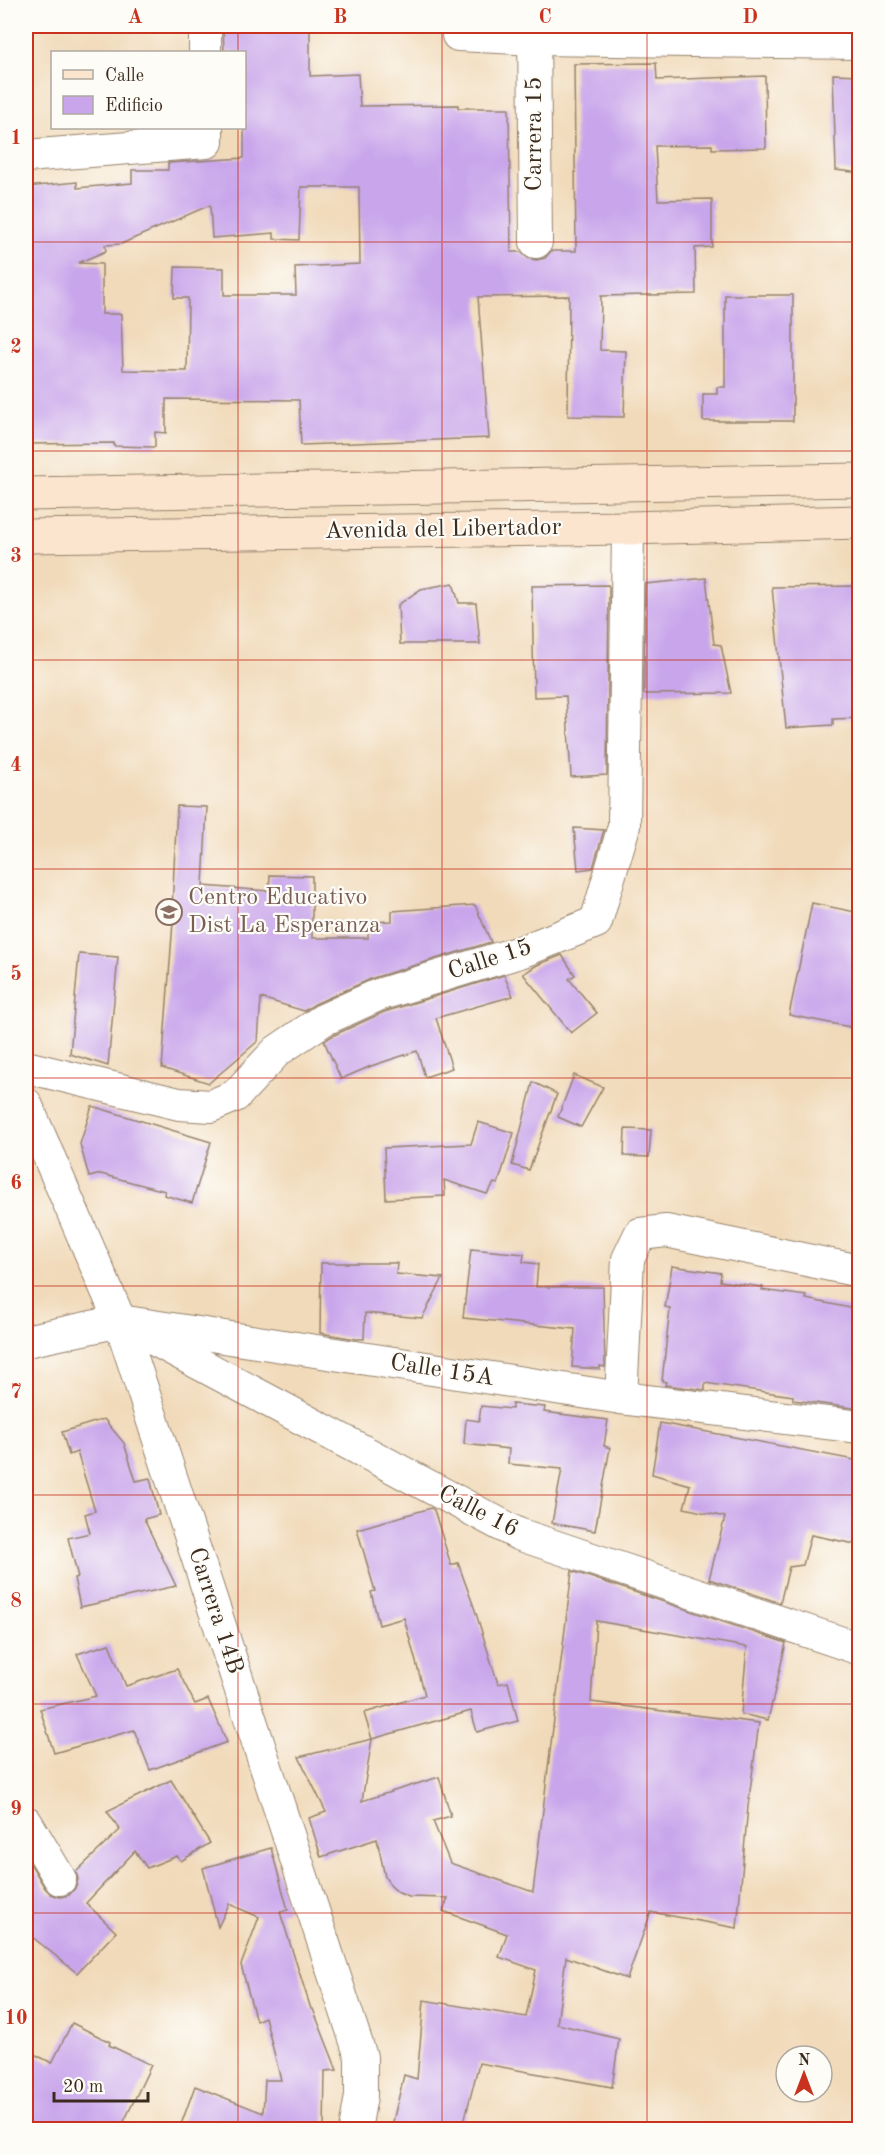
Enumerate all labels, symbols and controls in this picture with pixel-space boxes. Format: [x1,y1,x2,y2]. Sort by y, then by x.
text: A [127,8,143,28]
text: B [333,8,347,28]
text: C [538,8,552,28]
text: D [742,8,758,28]
legend [51,51,246,129]
text: Calle [105,67,144,85]
street label: Carrera 15 [523,77,547,191]
text: Edificio [105,97,163,115]
text: 1 [10,129,22,149]
text: 2 [10,338,22,358]
street label: Avenida del Libertador [324,516,562,544]
text: 3 [10,547,22,567]
text: 4 [10,756,22,776]
place label: Centro Educativo Dist La Esperanza [188,886,381,938]
school or university icon: Centro Educativo Dist La Esperanza [154,897,184,927]
street label: Calle 15 [445,935,535,985]
text: 5 [10,964,22,985]
text: 6 [10,1174,22,1194]
street label: Calle 15A [388,1351,496,1391]
text: 7 [10,1383,22,1403]
street label: Calle 16 [434,1482,522,1542]
street label: Carrera 14B [183,1545,247,1677]
text: 8 [10,1592,22,1612]
text: 9 [10,1800,22,1820]
text: 10 [4,2009,28,2029]
north arrow [774,2044,834,2104]
text: N [798,2053,811,2069]
scale bar [54,2065,148,2103]
text: 20 m [63,2078,103,2096]

